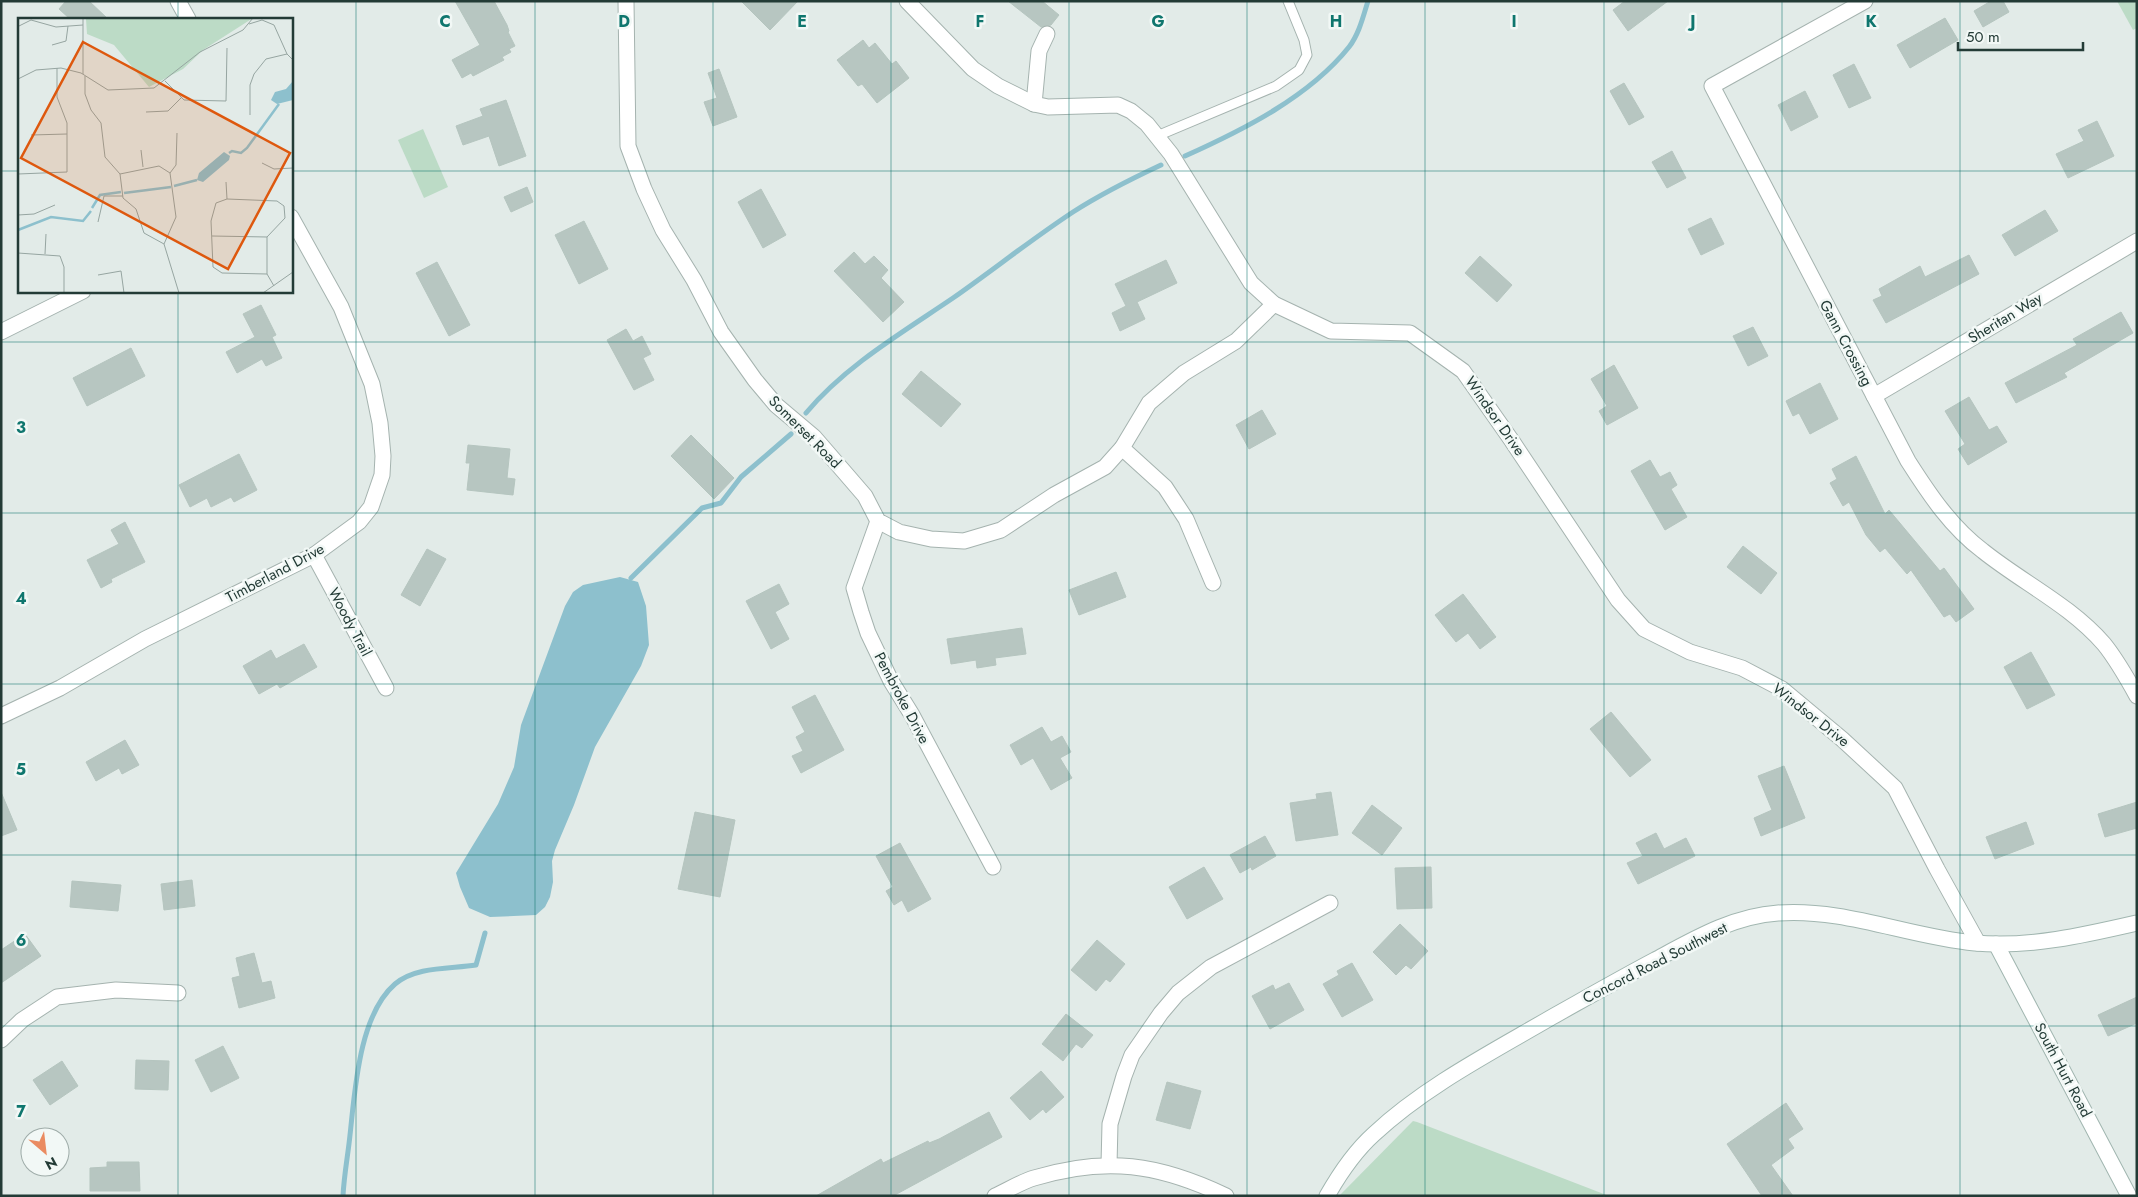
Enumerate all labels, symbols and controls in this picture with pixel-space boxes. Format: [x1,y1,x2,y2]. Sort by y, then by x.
text: C [439,10,451,33]
text: D [618,10,630,33]
text: E [797,10,807,33]
text: F [976,10,984,33]
text: G [1151,10,1165,33]
text: H [1330,10,1342,33]
text: I [1511,10,1517,33]
text: J [1687,10,1696,33]
text: K [1865,10,1877,33]
inset map [18,18,292,292]
scale bar [1958,20,2083,52]
text: 50 m [1966,26,2000,48]
street label: Sheritan Way [1964,287,2047,349]
street label: Gann Crossing [1814,296,1878,390]
street label: Windsor Drive [1459,372,1531,460]
street label: Somerset Road [764,391,846,473]
text: 3 [16,416,26,439]
street label: Timberland Drive [222,538,328,608]
street label: Woody Trail [323,584,377,660]
text: 4 [15,587,27,610]
street label: Pembroke Drive [869,648,936,748]
street label: Windsor Drive [1768,678,1854,752]
text: 5 [16,758,26,781]
street label: Concord Road Southwest [1579,917,1732,1009]
text: 6 [16,929,26,952]
street label: South Hurt Road [2029,1019,2097,1121]
text: 7 [16,1100,26,1123]
north arrow [20,1127,70,1177]
text: N [41,1152,61,1175]

